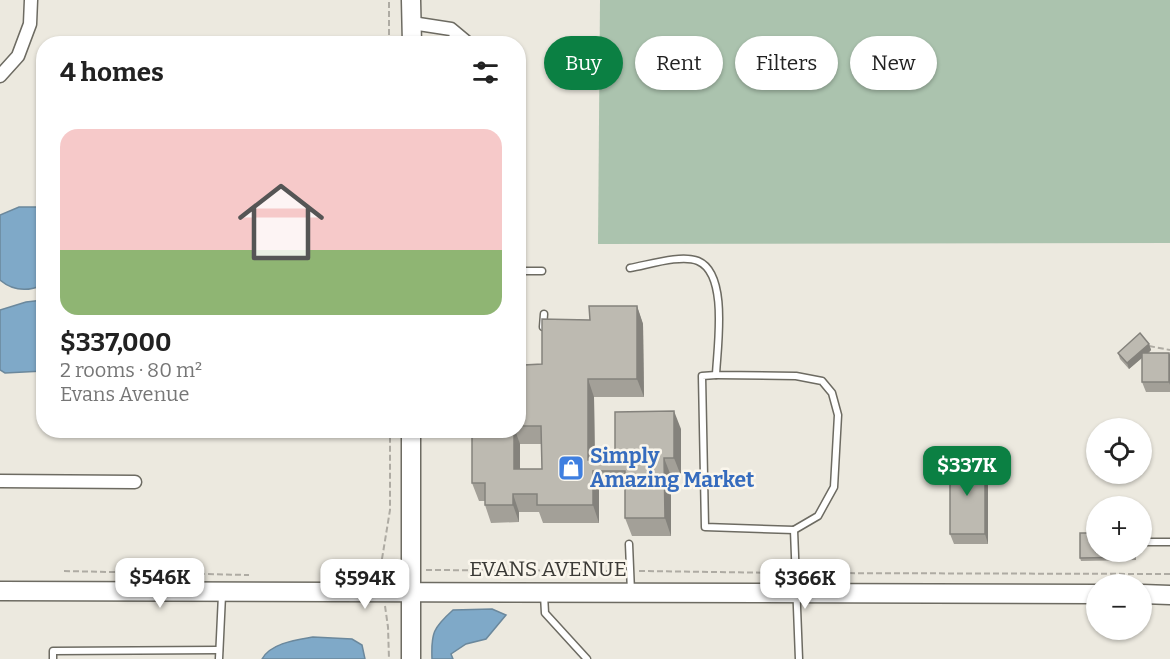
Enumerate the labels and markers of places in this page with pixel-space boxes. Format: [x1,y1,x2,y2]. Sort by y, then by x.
place label: Simply Amazing Market [590,443,755,493]
pin: $337K [925,446,1009,497]
shop icon: Simply Amazing Market [556,453,586,483]
pin: $546K [118,558,202,609]
pin: $594K [323,559,407,610]
pin: $366K [763,559,847,610]

